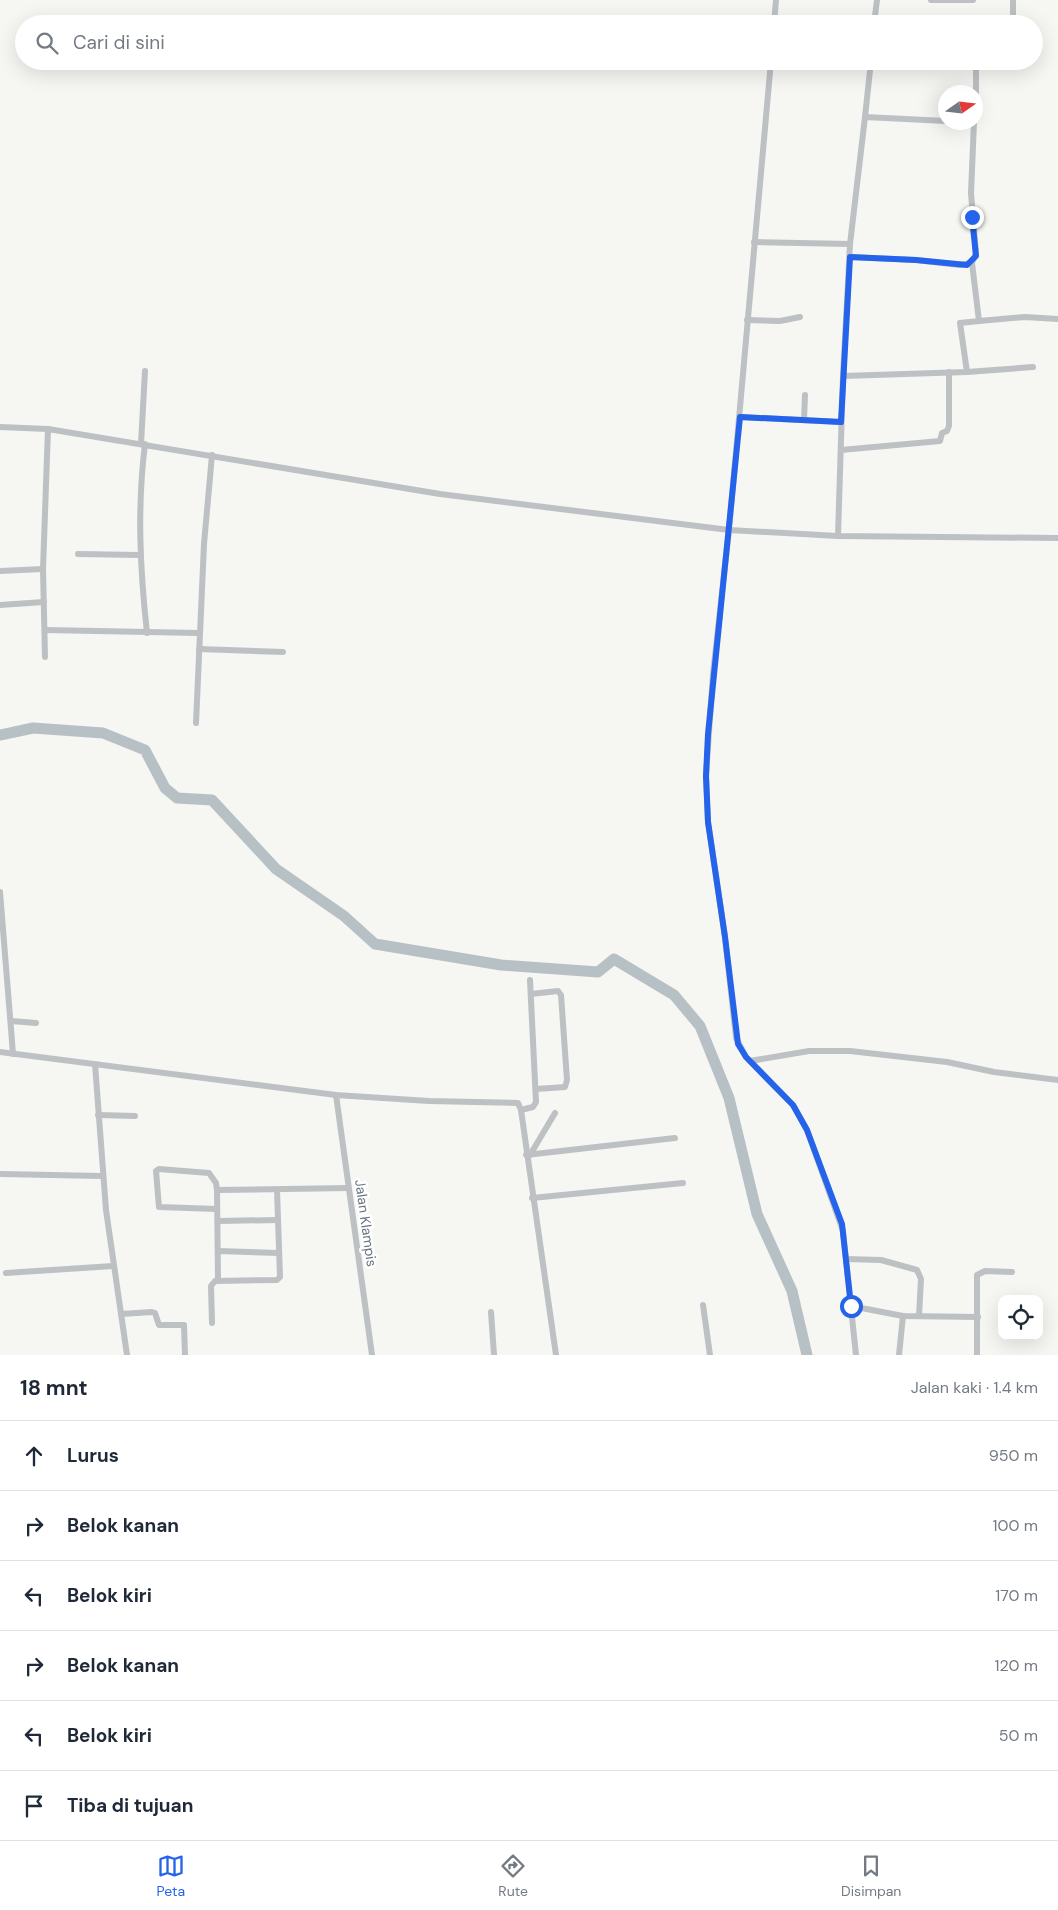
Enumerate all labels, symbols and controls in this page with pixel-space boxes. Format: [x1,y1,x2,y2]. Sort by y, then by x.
search box [15,15,1043,70]
icon: search [33,29,61,57]
text: Cari di sini [73,30,165,55]
north arrow [938,85,983,130]
route end [961,206,984,229]
street label: Jalan Klampis [351,1178,381,1268]
route start [840,1295,863,1318]
map controls [998,1295,1043,1340]
button: locate [998,1295,1043,1340]
text: 18 mnt [20,1374,88,1402]
text: Jalan kaki · 1.4 km [911,1377,1038,1398]
icon: ahead [20,1442,48,1470]
text: Lurus [67,1443,119,1468]
text: 950 m [989,1445,1038,1466]
icon: right [20,1512,48,1540]
text: Belok kanan [67,1513,179,1538]
text: 100 m [993,1515,1038,1536]
icon: left [20,1582,48,1610]
text: Belok kiri [67,1583,152,1608]
text: 170 m [995,1585,1038,1606]
icon: right [20,1652,48,1680]
text: Belok kanan [67,1653,179,1678]
text: 120 m [994,1655,1038,1676]
icon: left [20,1722,48,1750]
text: Belok kiri [67,1723,152,1748]
text: 50 m [999,1725,1038,1746]
icon: arrive [20,1792,48,1820]
text: Tiba di tujuan [67,1793,193,1818]
tab: Peta [157,1852,185,1900]
tab: Rute [498,1852,528,1900]
tab: Disimpan [841,1852,901,1900]

